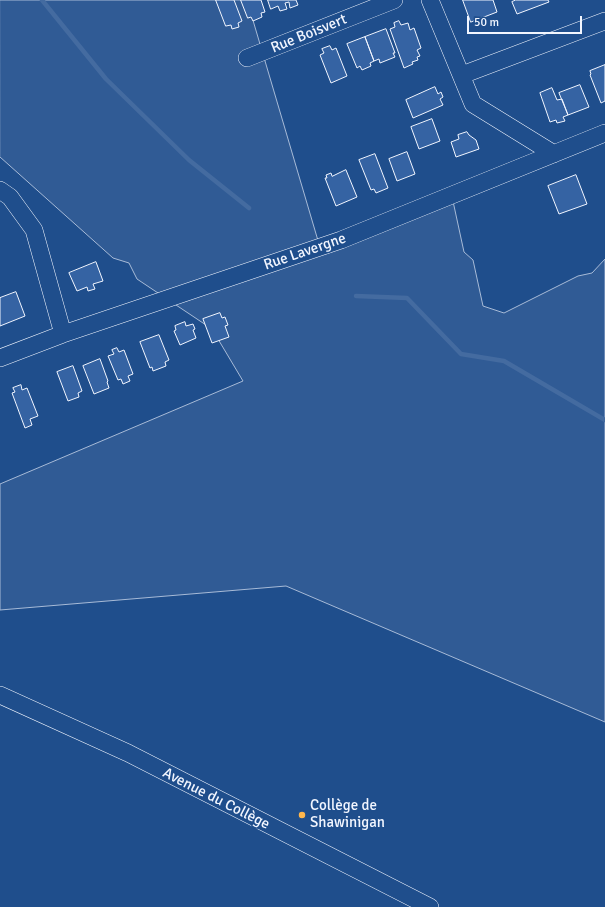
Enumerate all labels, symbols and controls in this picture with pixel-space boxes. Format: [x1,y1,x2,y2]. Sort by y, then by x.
scale bar [469,8,584,34]
street label: Rue Boisvert [268,11,350,57]
text: 50 m [474,15,499,30]
street label: Rue Lavergne [261,230,349,274]
street label: Avenue du Collège [159,764,273,834]
place label: Collège de Shawinigan [310,797,385,832]
marker: Collège de Shawinigan [297,810,307,820]

